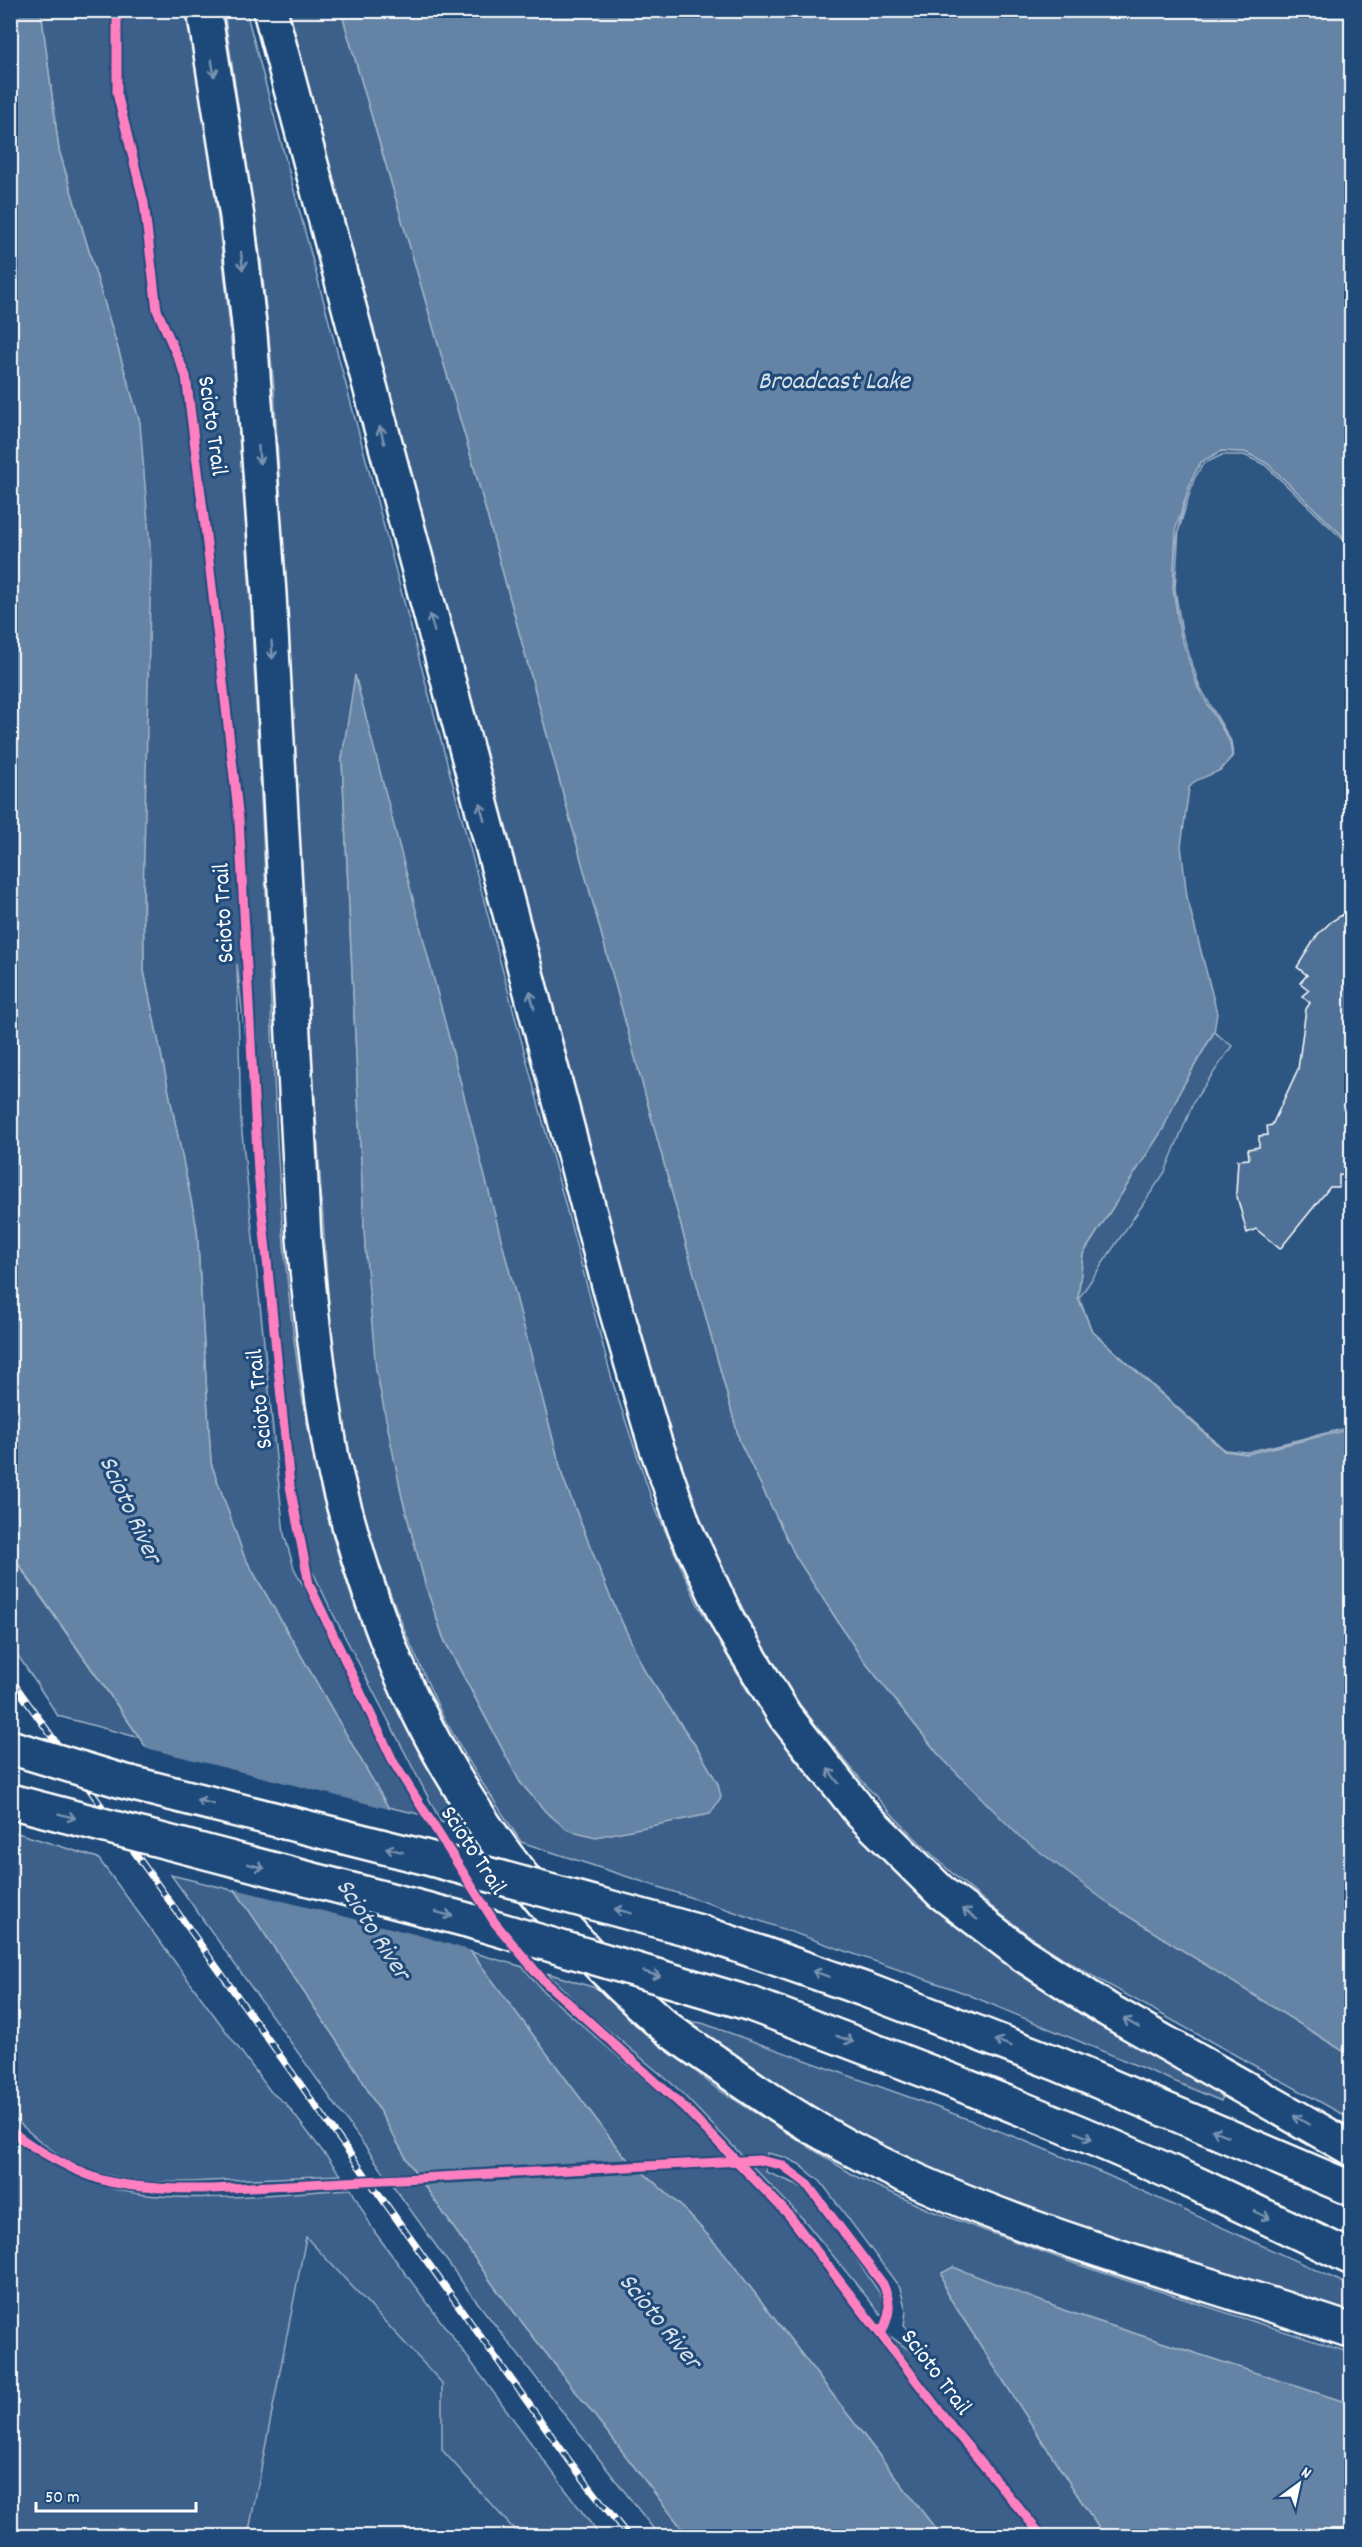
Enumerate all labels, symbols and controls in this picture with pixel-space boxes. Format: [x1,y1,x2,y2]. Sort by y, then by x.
one-way arrow [208,58,219,78]
one-way arrow [237,251,248,270]
water label: Broadcast Lake [758,364,912,401]
street label: Scioto Trail [187,374,235,478]
one-way arrow [376,426,388,445]
one-way arrow [254,445,265,465]
one-way arrow [426,614,437,633]
one-way arrow [267,639,278,659]
one-way arrow [476,803,487,822]
street label: Scioto Trail [205,862,245,964]
one-way arrow [526,991,537,1010]
street label: Scioto Trail [239,1347,283,1451]
water label: Scioto River [88,1450,171,1573]
one-way arrow [826,1769,839,1785]
one-way arrow [196,1795,215,1807]
street label: Scioto Trail [430,1800,514,1903]
one-way arrow [57,1811,76,1822]
one-way arrow [385,1843,404,1855]
one-way arrow [246,1861,265,1872]
water label: Scioto River [325,1872,421,1991]
one-way arrow [614,1905,633,1916]
one-way arrow [962,1908,978,1921]
one-way arrow [435,1909,454,1921]
one-way arrow [812,1968,830,1979]
one-way arrow [642,1969,661,1981]
one-way arrow [1123,2017,1140,2029]
one-way arrow [836,2035,854,2046]
one-way arrow [994,2037,1013,2048]
one-way arrow [1293,2114,1310,2126]
one-way arrow [1212,2127,1230,2138]
one-way arrow [1075,2131,1093,2142]
one-way arrow [1253,2210,1271,2222]
water label: Scioto River [609,2266,712,2381]
street label: Scioto Trail [891,2323,979,2423]
north arrow [1269,2454,1329,2514]
text: N [1296,2462,1315,2485]
scale bar [36,2475,196,2513]
text: 50 m [45,2486,80,2511]

